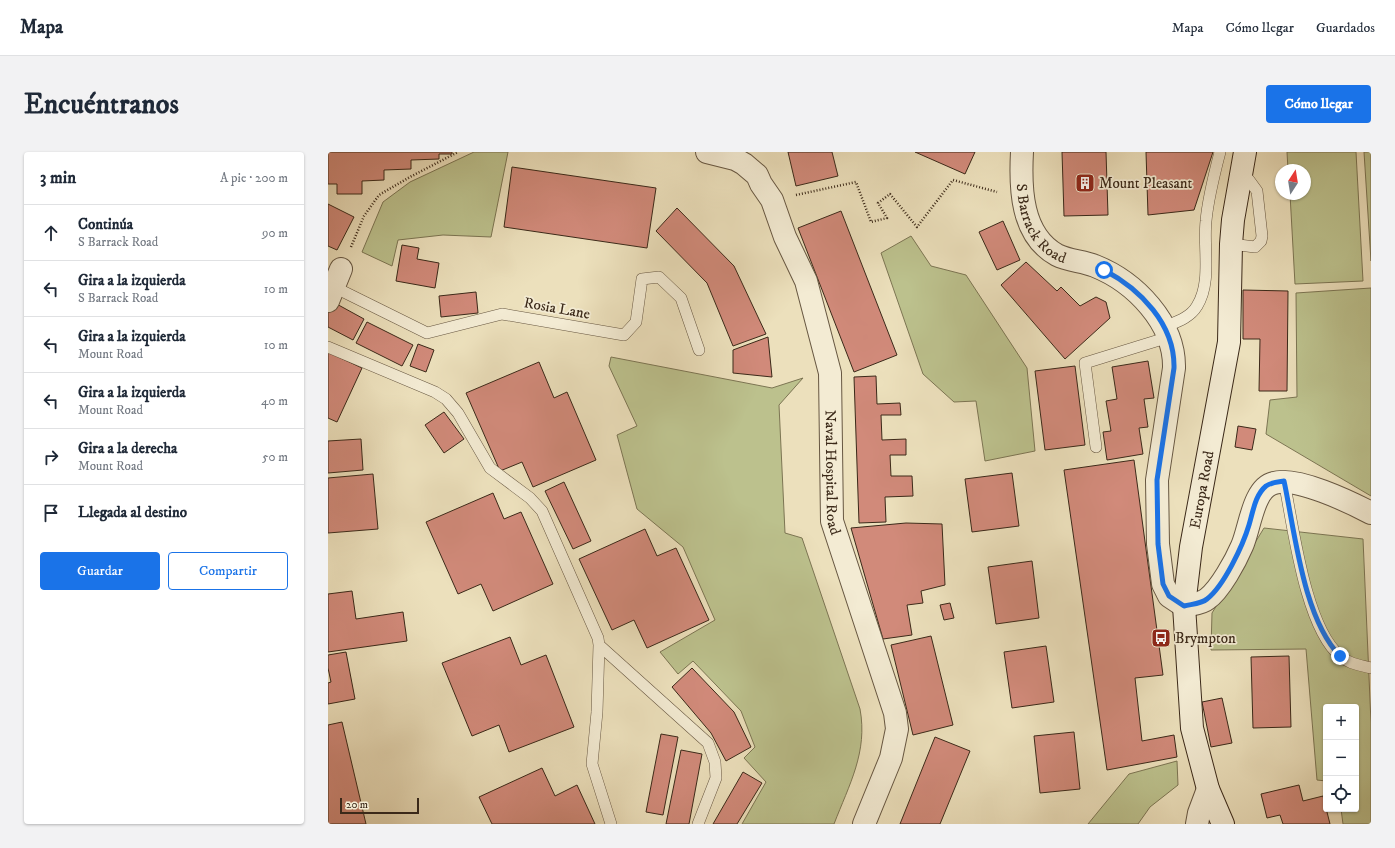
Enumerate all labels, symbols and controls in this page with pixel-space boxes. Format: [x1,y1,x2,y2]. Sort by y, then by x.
text: Mapa [20,16,63,39]
text: Mapa [1172,19,1203,37]
text: Cómo llegar [1225,19,1294,37]
text: Guardados [1316,19,1375,37]
button: Cómo llegar [1266,85,1371,123]
text: Encuéntranos [24,87,179,122]
north arrow [1275,164,1311,200]
text: 3 min [40,167,76,189]
text: A pie · 200 m [220,170,288,186]
building icon: Mount Pleasant [1074,172,1096,194]
place label: Mount Pleasant [1099,174,1193,193]
street label: S Barrack Road [1012,183,1069,268]
text: Continúa [78,215,133,234]
icon: ahead [40,222,62,244]
text: 90 m [262,225,288,241]
text: S Barrack Road [78,234,158,250]
route start [1095,261,1113,279]
text: Gira a la izquierda [78,271,186,290]
icon: left [40,278,62,300]
text: 10 m [264,281,288,297]
text: S Barrack Road [78,290,158,306]
street label: Rosia Lane [522,293,591,324]
text: Gira a la izquierda [78,327,186,346]
icon: left [40,334,62,356]
text: 10 m [264,337,288,353]
text: Mount Road [78,346,143,362]
text: Gira a la izquierda [78,383,186,402]
icon: left [40,390,62,412]
text: 40 m [261,393,288,409]
text: Mount Road [78,402,143,418]
street label: Naval Hospital Road [821,410,845,538]
text: Gira a la derecha [78,439,177,458]
icon: right [40,446,62,468]
text: 50 m [262,449,288,465]
street label: Europa Road [1186,449,1219,530]
text: Mount Road [78,458,143,474]
icon: arrive [40,502,62,524]
text: Llegada al destino [78,503,187,522]
button: Guardar [40,552,160,590]
button: Compartir [168,552,288,590]
bus stop icon: Brympton [1150,627,1172,649]
place label: Brympton [1175,629,1236,648]
route end [1331,647,1349,665]
map controls [1323,704,1359,812]
button: + [1323,704,1359,740]
button: − [1323,740,1359,776]
button: locate [1323,776,1359,812]
scale bar [340,796,419,815]
text: 20 m [346,798,368,812]

